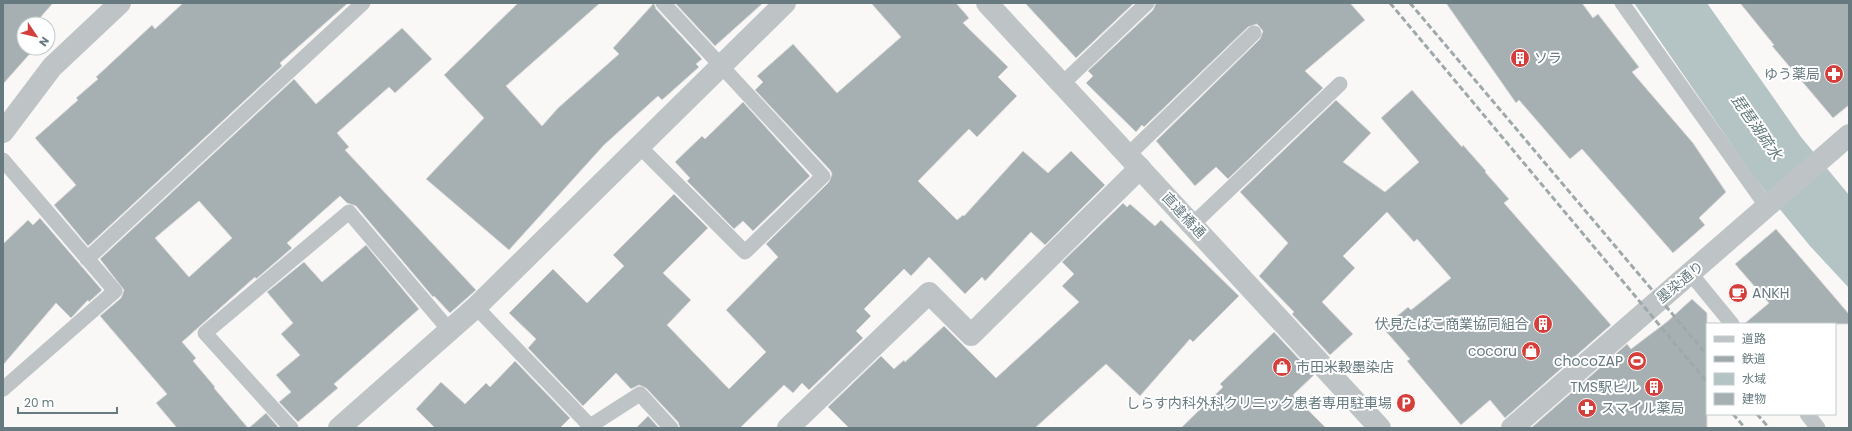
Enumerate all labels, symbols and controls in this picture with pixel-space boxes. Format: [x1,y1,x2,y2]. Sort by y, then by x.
north arrow [16,16,56,56]
text: N [35,34,53,50]
building icon: ソラ [1509,47,1531,69]
place label: ソラ [1534,48,1562,68]
pharmacy icon: ゆう薬局 [1823,63,1845,85]
place label: ゆう薬局 [1764,64,1820,84]
water label: 琵琶湖疏水 [1727,90,1788,165]
street label: 直違橋通 [1158,188,1210,242]
street label: 墨染通り [1652,256,1708,308]
cafe icon: ANKH [1727,282,1749,304]
place label: ANKH [1752,283,1789,303]
building icon: 伏見たばこ商業協同組合 [1532,313,1554,335]
place label: 伏見たばこ商業協同組合 [1375,314,1529,334]
legend [1706,323,1836,415]
text: 道路 [1742,330,1766,347]
shop icon: cocoru [1520,340,1542,362]
place label: cocoru [1468,341,1517,361]
sports icon: chocoZAP [1626,350,1648,372]
text: 鉄道 [1742,350,1766,367]
place label: chocoZAP [1554,351,1623,371]
shop icon: 市田米穀墨染店 [1271,356,1293,378]
place label: 市田米穀墨染店 [1296,357,1394,377]
text: 水域 [1742,370,1766,387]
building icon: TMS駅ビル [1643,376,1665,398]
place label: TMS駅ビル [1570,377,1640,397]
scale bar [18,389,117,415]
text: 建物 [1742,390,1766,407]
parking icon: しらす内科外科クリニック患者専用駐車場 [1395,392,1417,414]
place label: しらす内科外科クリニック患者専用駐車場 [1126,393,1392,413]
text: 20 m [24,394,54,411]
pharmacy icon: スマイル薬局 [1576,397,1598,419]
place label: スマイル薬局 [1601,398,1685,418]

